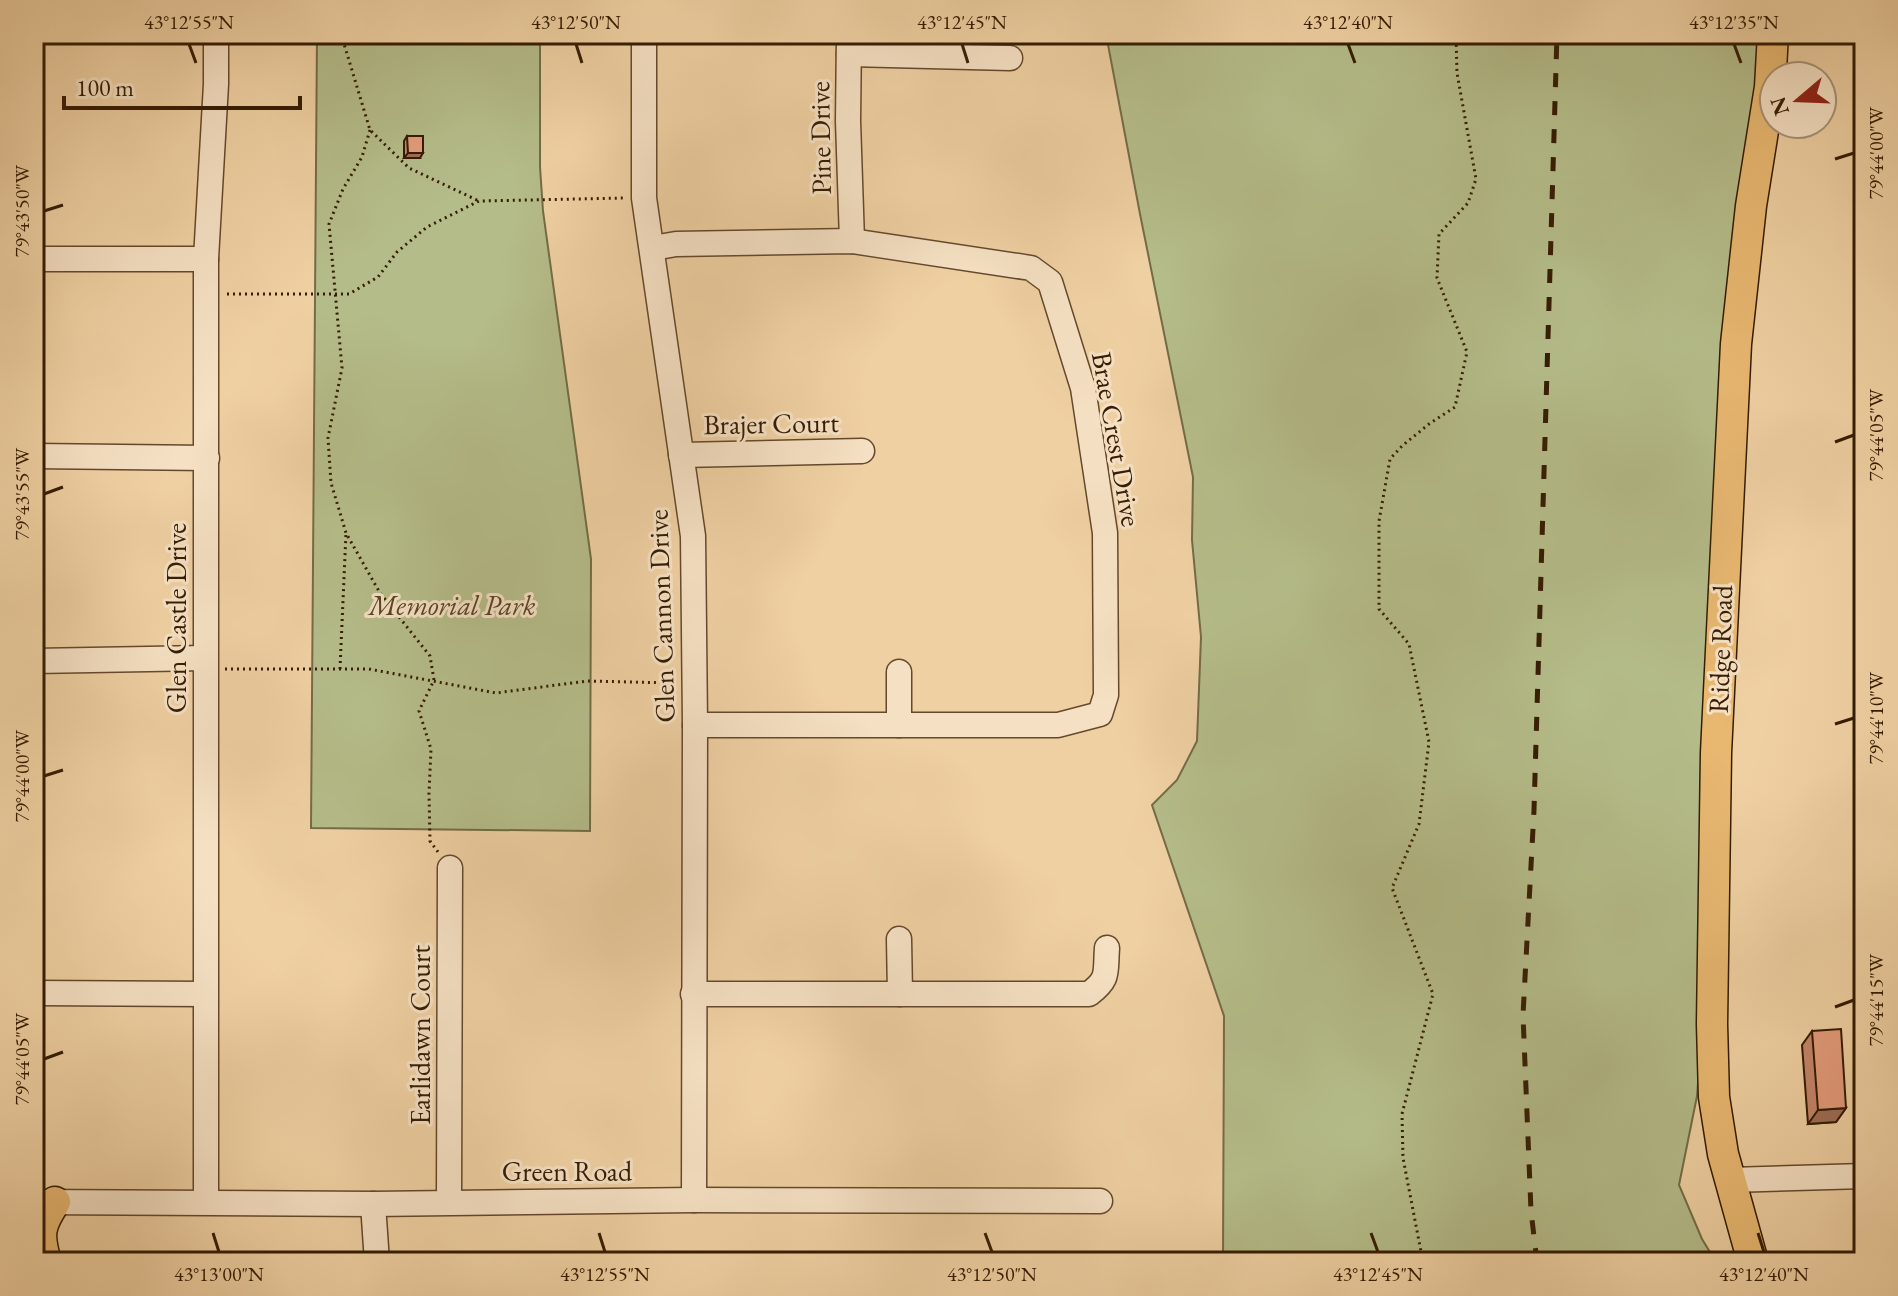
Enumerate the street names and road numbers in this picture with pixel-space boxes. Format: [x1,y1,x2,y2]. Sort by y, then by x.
street label: Pine Drive [801,81,839,195]
street label: Brae Crest Drive [1084,349,1150,529]
street label: Brajer Court [703,404,839,442]
street label: Glen Cannon Drive [639,509,683,723]
street label: Glen Castle Drive [158,523,194,713]
street label: Ridge Road [1700,583,1740,714]
street label: Earlidawn Court [402,945,438,1125]
street label: Green Road [502,1153,633,1189]

